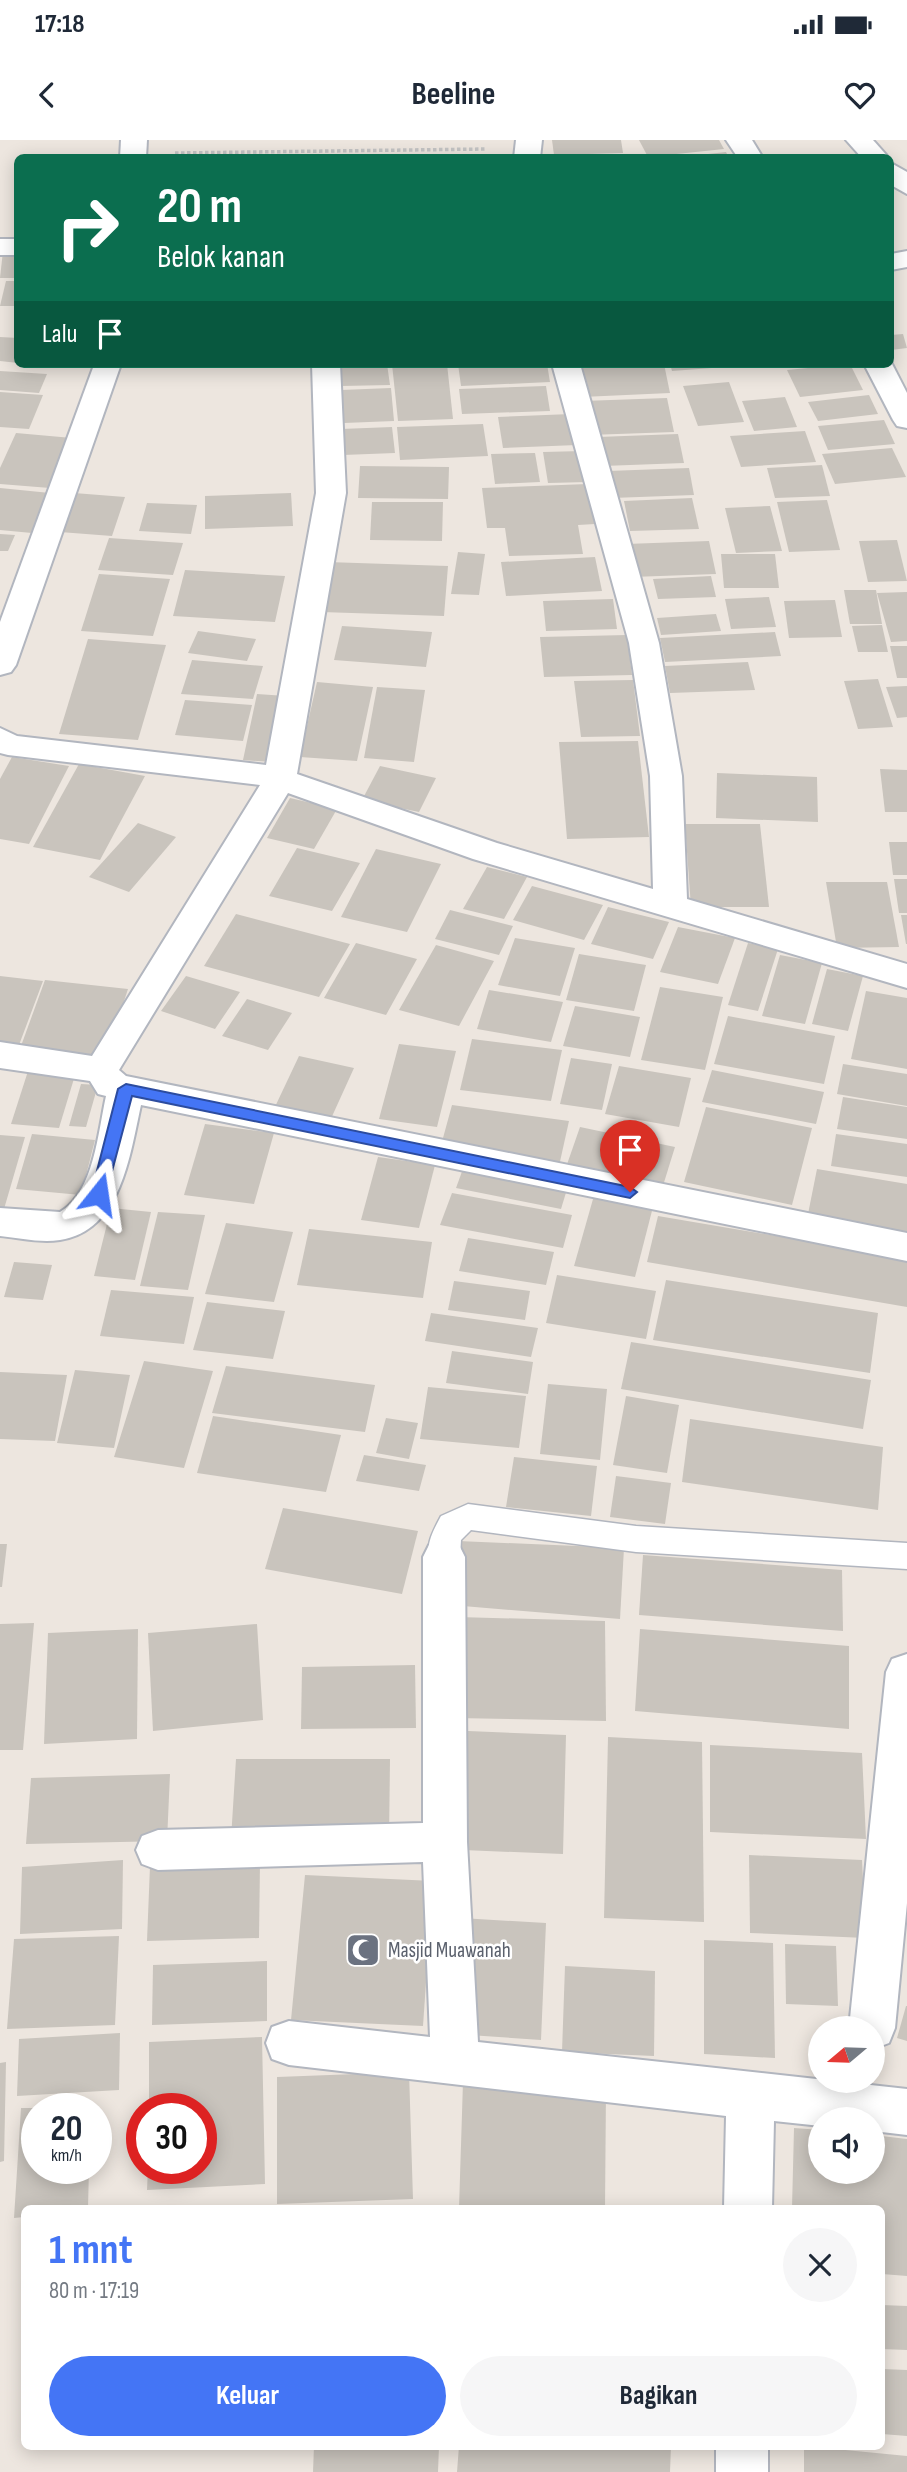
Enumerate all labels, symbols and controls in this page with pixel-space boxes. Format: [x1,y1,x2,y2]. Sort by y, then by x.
text: 17:18 [35,9,85,40]
text: Beeline [412,75,495,114]
icon: back [28,76,66,114]
icon: heart [841,76,879,114]
text: 20 m [157,178,242,237]
icon: right [42,182,133,273]
text: Belok kanan [157,238,285,277]
icon: arrive [91,315,129,353]
text: Lalu [42,319,77,350]
pin [600,1120,660,1192]
icon: arrive [611,1131,649,1169]
position arrow [62,1157,136,1231]
mosque icon: Masjid Muawanah [344,1931,382,1969]
place label: Masjid Muawanah [388,1938,511,1963]
north arrow [808,2016,886,2093]
map controls [808,2016,885,2184]
speed limit sign: 30 [126,2093,217,2184]
button: sound [808,2107,885,2184]
text: 20 [51,2108,83,2151]
text: km/h [51,2145,82,2166]
text: 1 mnt [49,2225,133,2276]
button: close [783,2228,857,2302]
text: 80 m · 17:19 [49,2277,139,2305]
button: Keluar [49,2356,446,2436]
button: Bagikan [460,2356,857,2436]

